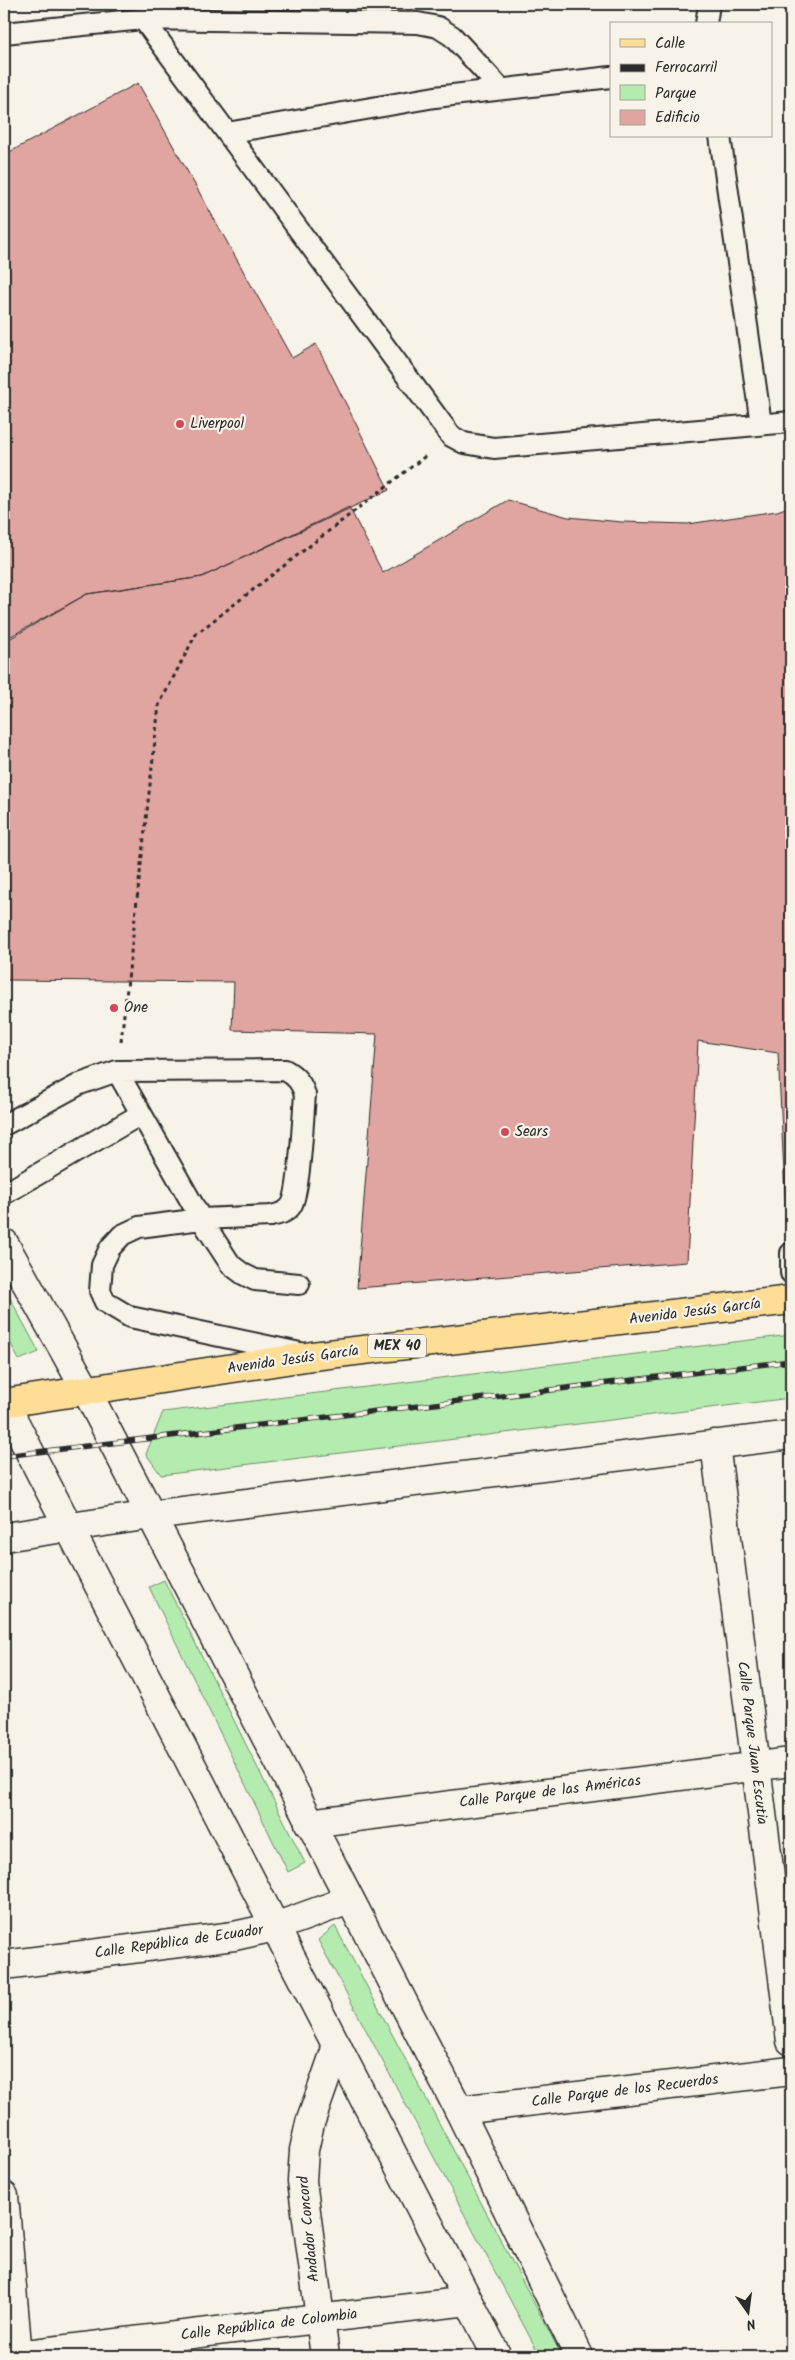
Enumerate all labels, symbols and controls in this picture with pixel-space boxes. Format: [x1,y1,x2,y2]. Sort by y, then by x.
legend [610,22,772,138]
text: Calle [655,32,685,56]
text: Ferrocarril [655,56,718,80]
text: Parque [655,82,696,106]
text: Edificio [655,106,700,130]
place label: Liverpool [190,412,245,436]
marker: Liverpool [174,418,186,430]
place label: One [124,996,148,1020]
marker: One [108,1002,120,1014]
place label: Sears [515,1120,549,1144]
marker: Sears [499,1126,511,1138]
street label: Avenida Jesús García [628,1292,762,1332]
road number: MEX 40 [368,1334,426,1358]
street label: Avenida Jesús García [226,1339,360,1381]
street label: Calle Parque Juan Escutia [730,1660,774,1826]
street label: Calle Parque de las Américas [458,1769,643,1815]
street label: Calle República de Ecuador [93,1918,266,1966]
street label: Calle Parque de los Recuerdos [530,2068,720,2114]
street label: Andador Concord [291,2174,327,2283]
north arrow [722,2288,772,2338]
street label: Calle República de Colombia [179,2302,359,2348]
text: N [744,2312,758,2335]

